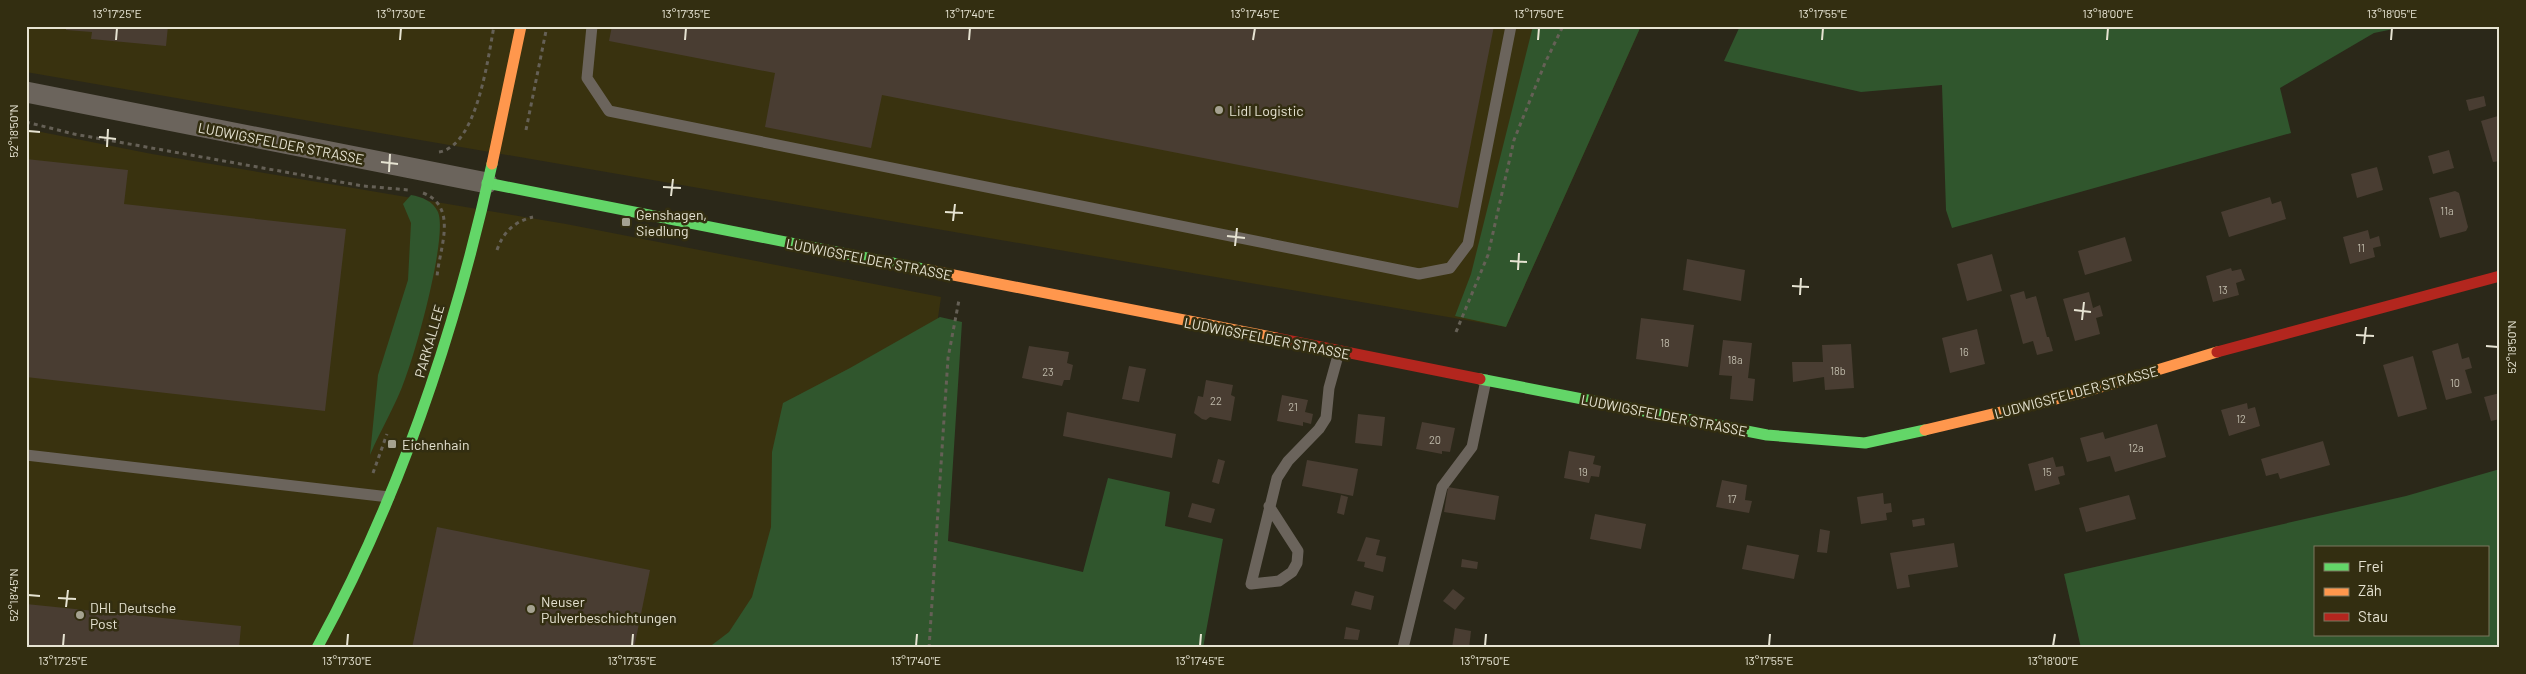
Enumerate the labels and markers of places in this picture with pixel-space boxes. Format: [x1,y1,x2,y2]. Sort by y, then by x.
place label: Lidl Logistic [1229,102,1304,119]
marker: Lidl Logistic [1213,104,1225,116]
place label: Genshagen, Siedlung [636,206,707,239]
marker: Genshagen, Siedlung [620,216,632,228]
place label: Eichenhain [402,436,470,453]
marker: Eichenhain [386,438,398,450]
place label: Neuser Pulverbeschichtungen [541,593,676,626]
place label: DHL Deutsche Post [90,599,176,632]
marker: Neuser Pulverbeschichtungen [525,603,537,615]
marker: DHL Deutsche Post [74,609,86,621]

